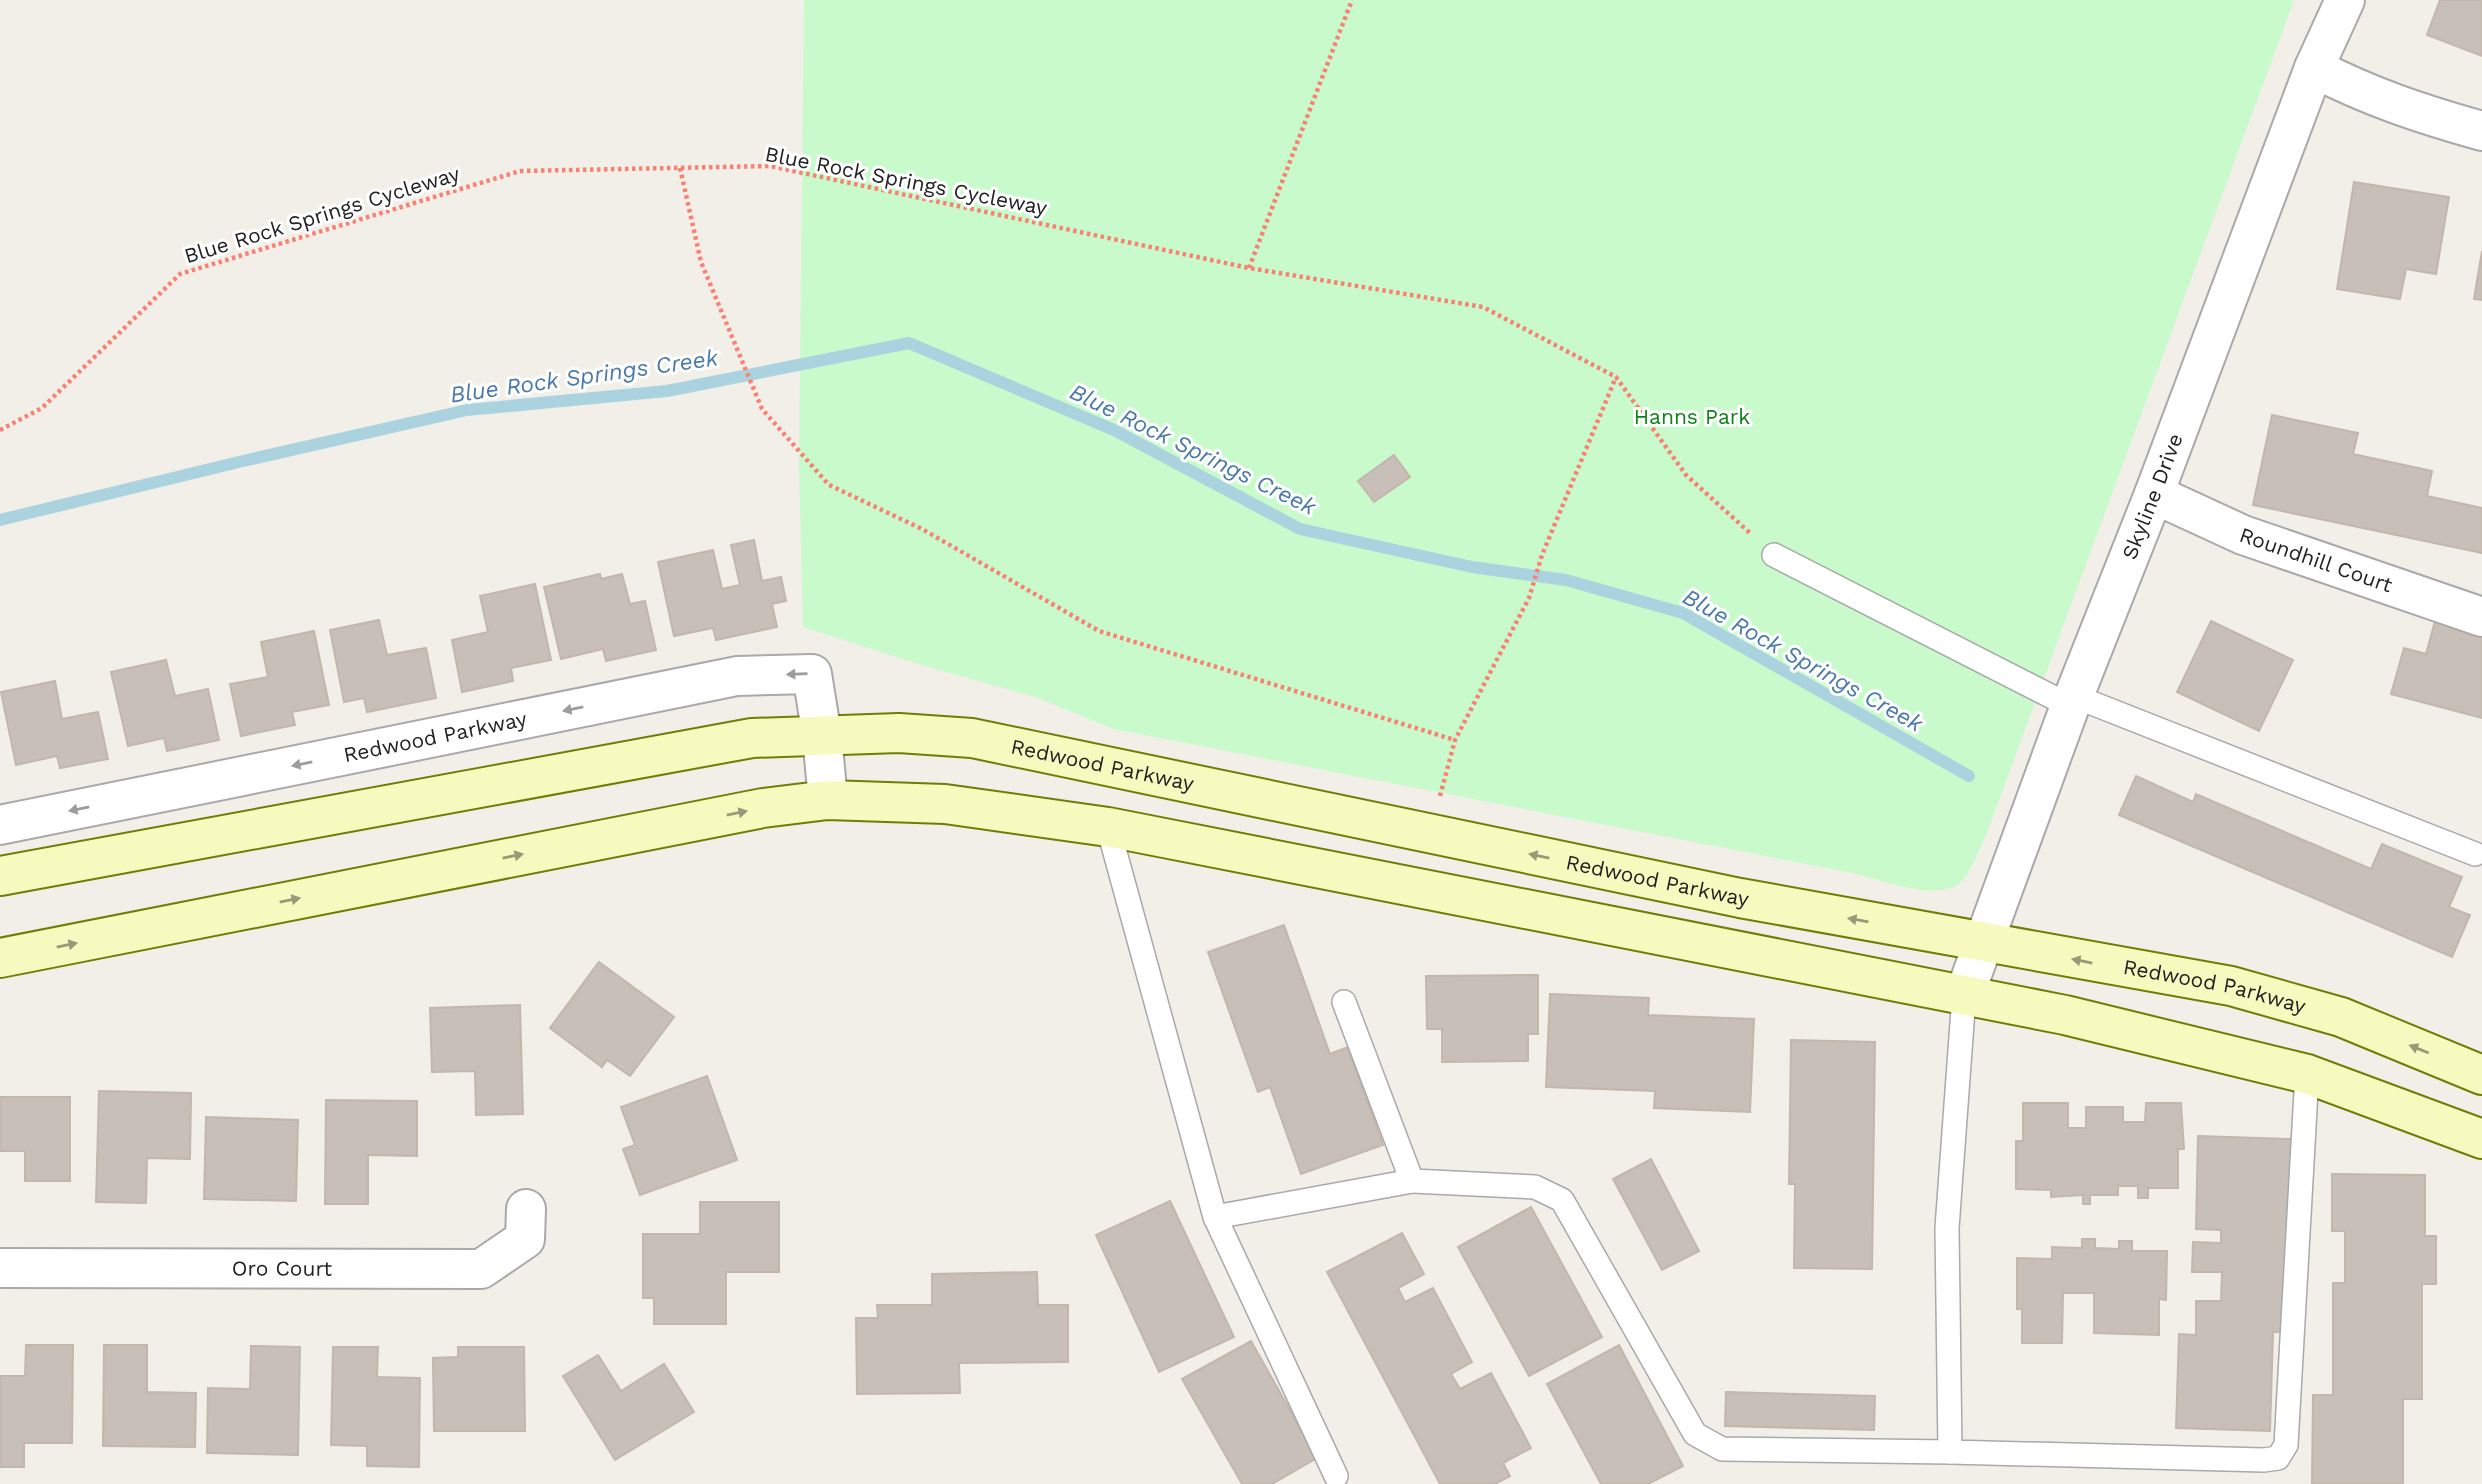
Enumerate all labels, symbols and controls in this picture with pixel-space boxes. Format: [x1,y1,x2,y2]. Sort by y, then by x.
street label: Blue Rock Springs Cycleway [763,141,1049,220]
street label: Blue Rock Springs Cycleway [181,161,463,268]
water label: Blue Rock Springs Creek [448,344,721,409]
water label: Blue Rock Springs Creek [1065,378,1321,521]
park label: Hanns Park [1634,404,1750,429]
street label: Skyline Drive [2116,430,2188,563]
street label: Roundhill Court [2236,522,2396,597]
water label: Blue Rock Springs Creek [1678,583,1929,738]
one-way arrow [786,669,808,680]
one-way arrow [562,704,584,715]
street label: Redwood Parkway [341,706,529,767]
street label: Redwood Parkway [1009,733,1196,796]
one-way arrow [291,759,313,770]
one-way arrow [68,804,90,815]
one-way arrow [726,807,748,818]
street label: Redwood Parkway [1564,849,1751,911]
one-way arrow [502,850,524,861]
one-way arrow [1528,851,1550,862]
one-way arrow [279,895,301,906]
one-way arrow [1847,914,1869,925]
one-way arrow [56,939,78,950]
street label: Redwood Parkway [2121,954,2309,1018]
one-way arrow [2071,955,2093,966]
one-way arrow [2409,1043,2429,1055]
street label: Oro Court [232,1255,332,1281]

